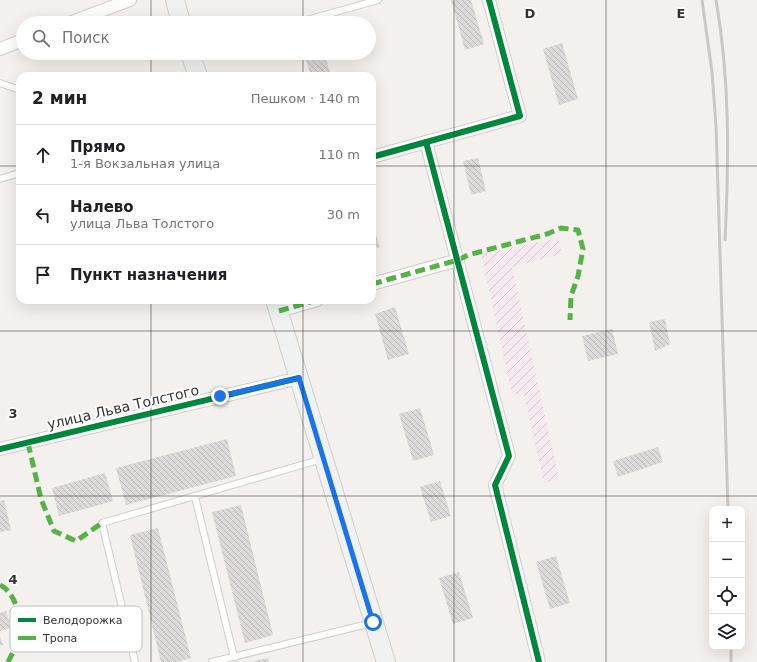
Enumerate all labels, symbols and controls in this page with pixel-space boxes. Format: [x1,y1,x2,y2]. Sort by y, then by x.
text: D [525,6,536,21]
text: E [677,6,685,21]
search box [16,16,376,60]
icon: search [30,27,52,49]
text: Поиск [62,29,110,47]
text: 2 мин [32,88,87,108]
text: Пешком · 140 m [251,91,360,106]
text: Прямо [70,138,126,156]
icon: ahead [32,144,54,166]
text: 110 m [318,147,360,162]
text: 1-я Вокзальная улица [70,156,220,171]
text: Налево [70,198,134,216]
icon: left [32,204,54,226]
text: 30 m [327,207,360,222]
text: улица Льва Толстого [70,216,214,231]
icon: arrive [32,264,54,286]
text: Пункт назначения [70,266,227,284]
street label: улица Льва Толстого [46,382,200,432]
route end [211,387,229,405]
text: 3 [8,406,18,421]
map controls [709,506,745,650]
button: + [709,506,745,542]
button: − [709,542,745,578]
text: 4 [8,572,18,587]
button: locate [709,578,745,614]
legend [10,606,142,652]
route start [364,613,382,631]
text: Велодорожка [43,614,122,627]
button: layers [709,614,745,650]
text: Тропа [42,632,77,645]

